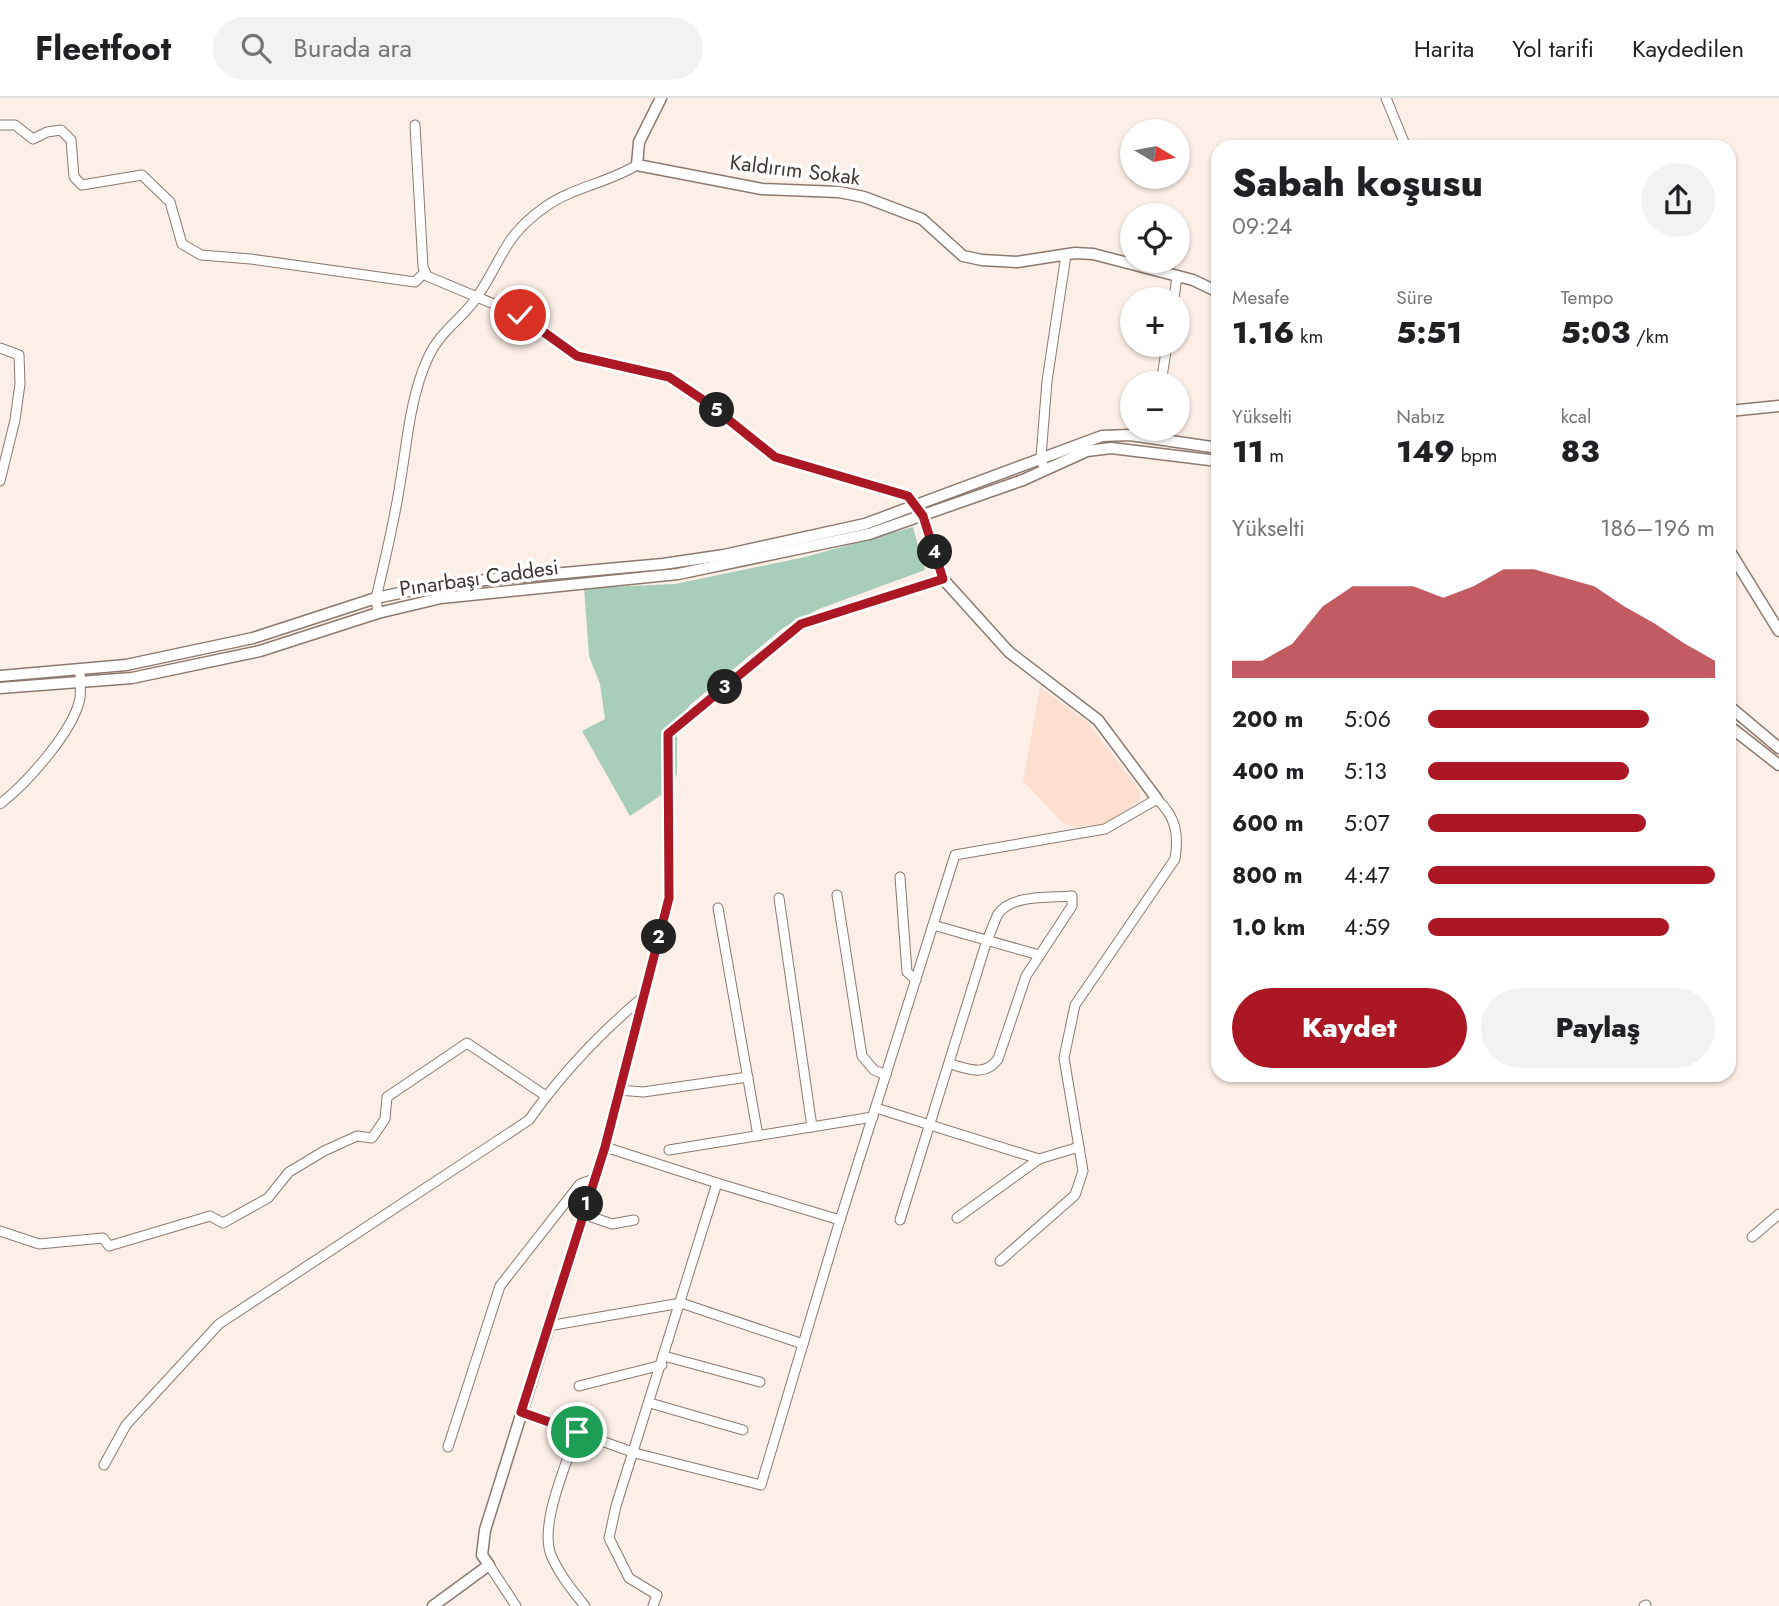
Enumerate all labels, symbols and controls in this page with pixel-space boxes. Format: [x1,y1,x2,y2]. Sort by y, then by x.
search box [213,17,703,80]
text: Fleetfoot [35,25,171,72]
icon: search [237,29,275,67]
text: Burada ara [293,29,412,67]
text: Harita [1414,31,1474,66]
text: Yol tarifi [1512,31,1594,66]
text: Kaydedilen [1632,31,1744,66]
north arrow [1120,119,1190,189]
map controls [1120,119,1190,441]
street label: Kaldırım Sokak [728,147,863,193]
text: Sabah koşusu [1232,155,1483,210]
button: share [1641,163,1715,237]
button: locate [1120,203,1190,273]
text: 09:24 [1232,209,1292,243]
text: Mesafe [1232,284,1289,311]
text: Süre [1396,284,1433,311]
text: Tempo [1561,284,1613,311]
pin [490,285,550,345]
button: + [1120,287,1190,357]
icon: check [501,296,539,334]
text: 1.16 [1232,311,1294,354]
text: 5:51 [1396,311,1462,354]
text: 5:03 [1561,311,1630,354]
text: km [1294,323,1323,350]
text: /km [1630,323,1669,350]
button: − [1120,371,1190,441]
pin: 5 [700,392,734,428]
text: 5 [710,396,723,423]
text: Yükselti [1232,403,1292,430]
text: Nabız [1396,403,1445,430]
text: kcal [1561,403,1591,430]
text: 11 [1232,430,1264,473]
text: 149 [1396,430,1455,473]
text: 83 [1561,430,1599,473]
text: m [1264,442,1284,469]
text: bpm [1455,442,1497,469]
text: Yükselti [1232,511,1305,545]
text: 186–196 m [1600,511,1715,545]
pin: 4 [918,534,953,570]
text: 4 [928,538,941,565]
street label: Pınarbaşı Caddesi [398,552,560,604]
pin: 3 [708,670,742,704]
text: 3 [719,673,730,700]
text: 200 m [1232,702,1303,736]
text: 5:06 [1344,702,1391,736]
text: 400 m [1232,754,1304,788]
text: 5:13 [1344,754,1387,788]
text: 600 m [1232,806,1304,840]
text: 5:07 [1344,806,1390,840]
text: 800 m [1232,858,1303,892]
text: 4:47 [1344,858,1390,892]
text: 1.0 km [1232,910,1305,944]
text: 4:59 [1344,910,1391,944]
pin: 2 [642,920,676,954]
text: 2 [652,923,665,950]
button: Kaydet [1232,988,1467,1068]
button: Paylaş [1481,988,1715,1068]
pin: 1 [568,1186,604,1222]
text: 1 [581,1190,590,1217]
pin [547,1402,607,1462]
icon: arrive [558,1413,596,1451]

